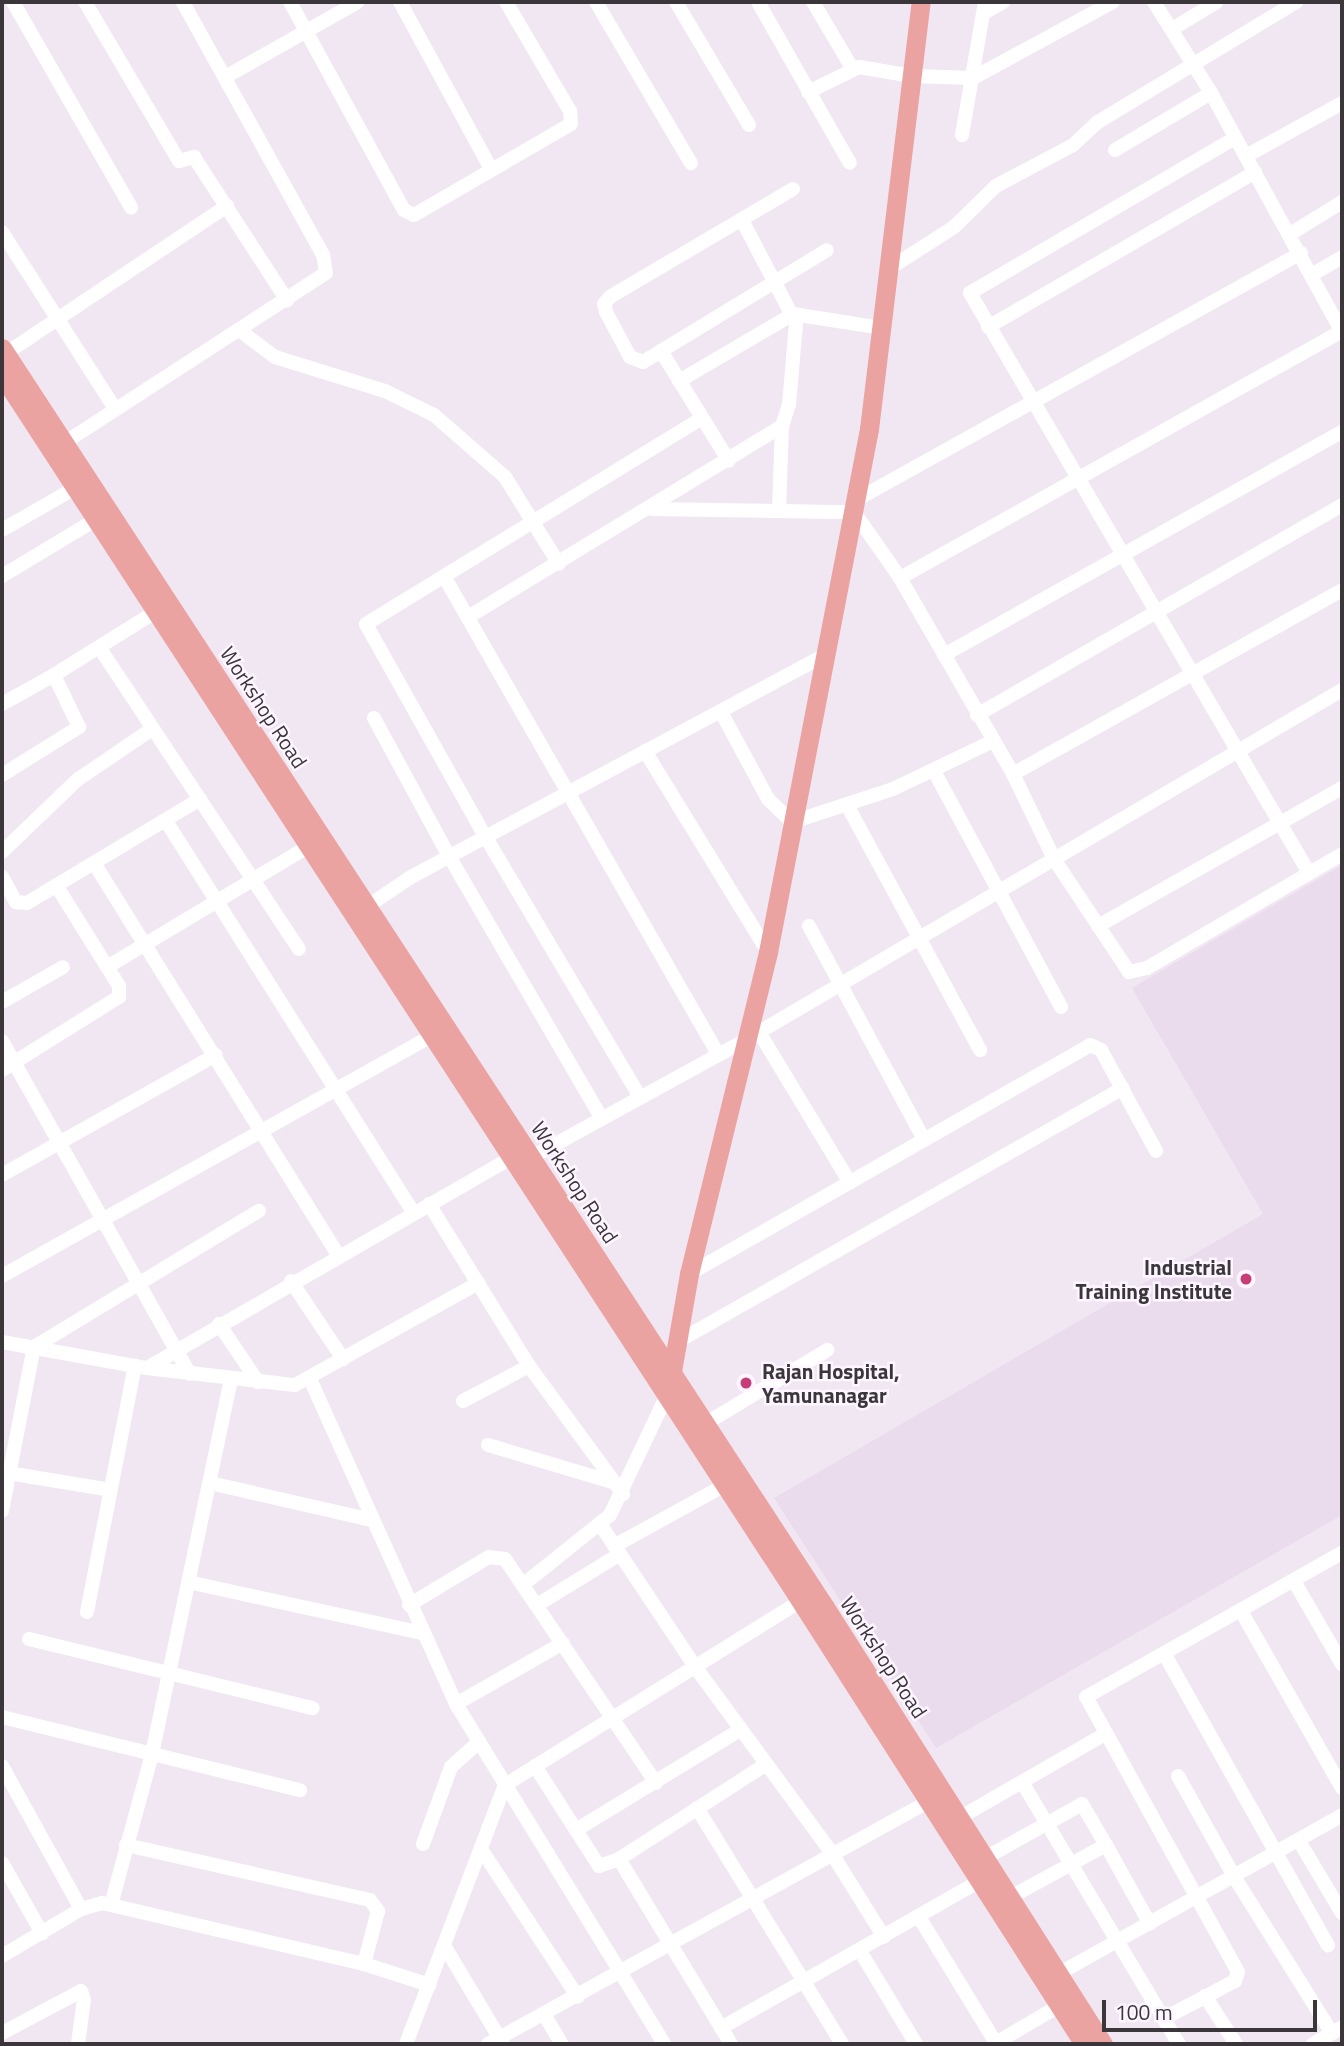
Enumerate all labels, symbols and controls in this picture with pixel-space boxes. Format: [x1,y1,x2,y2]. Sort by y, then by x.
street label: Workshop Road [215,641,313,773]
street label: Workshop Road [526,1116,624,1248]
place label: Industrial Training Institute [1075,1254,1232,1304]
marker: Industrial Training Institute [1238,1271,1254,1287]
place label: Rajan Hospital, Yamunanagar [762,1358,900,1408]
marker: Rajan Hospital, Yamunanagar [736,1373,756,1393]
street label: Workshop Road [835,1591,933,1723]
scale bar [1106,1986,1321,2030]
text: 100 m [1115,1996,1172,2028]

